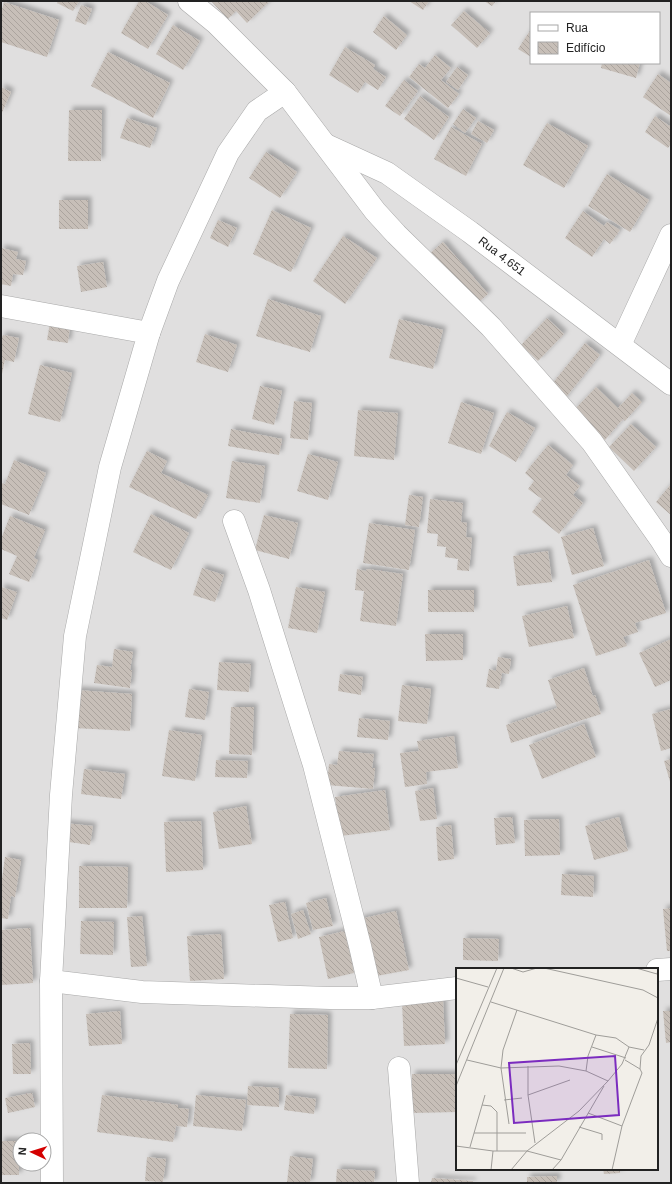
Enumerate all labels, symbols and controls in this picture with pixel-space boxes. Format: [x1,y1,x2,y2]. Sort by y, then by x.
legend [530,12,660,64]
text: Rua [566,21,588,35]
text: Edifício [566,41,606,55]
street label: Rua 4.651 [476,234,529,279]
inset map [456,968,658,1170]
north arrow [12,1132,52,1172]
text: N [16,1147,28,1156]

